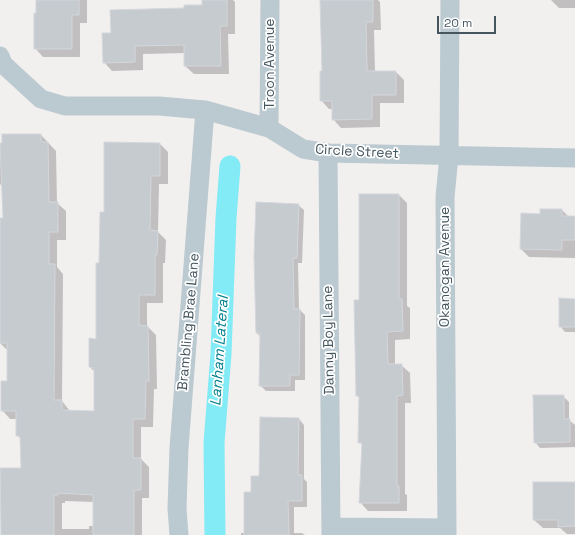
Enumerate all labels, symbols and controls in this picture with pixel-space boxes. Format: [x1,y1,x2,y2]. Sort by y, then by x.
scale bar [439,8,498,34]
text: 20 m [444,15,472,31]
street label: Troon Avenue [262,18,278,110]
street label: Circle Street [315,141,399,163]
street label: Okanogan Avenue [437,207,453,327]
street label: Brambling Brae Lane [175,253,203,391]
street label: Danny Boy Lane [320,285,338,395]
water label: Lanham Lateral [207,295,233,407]

